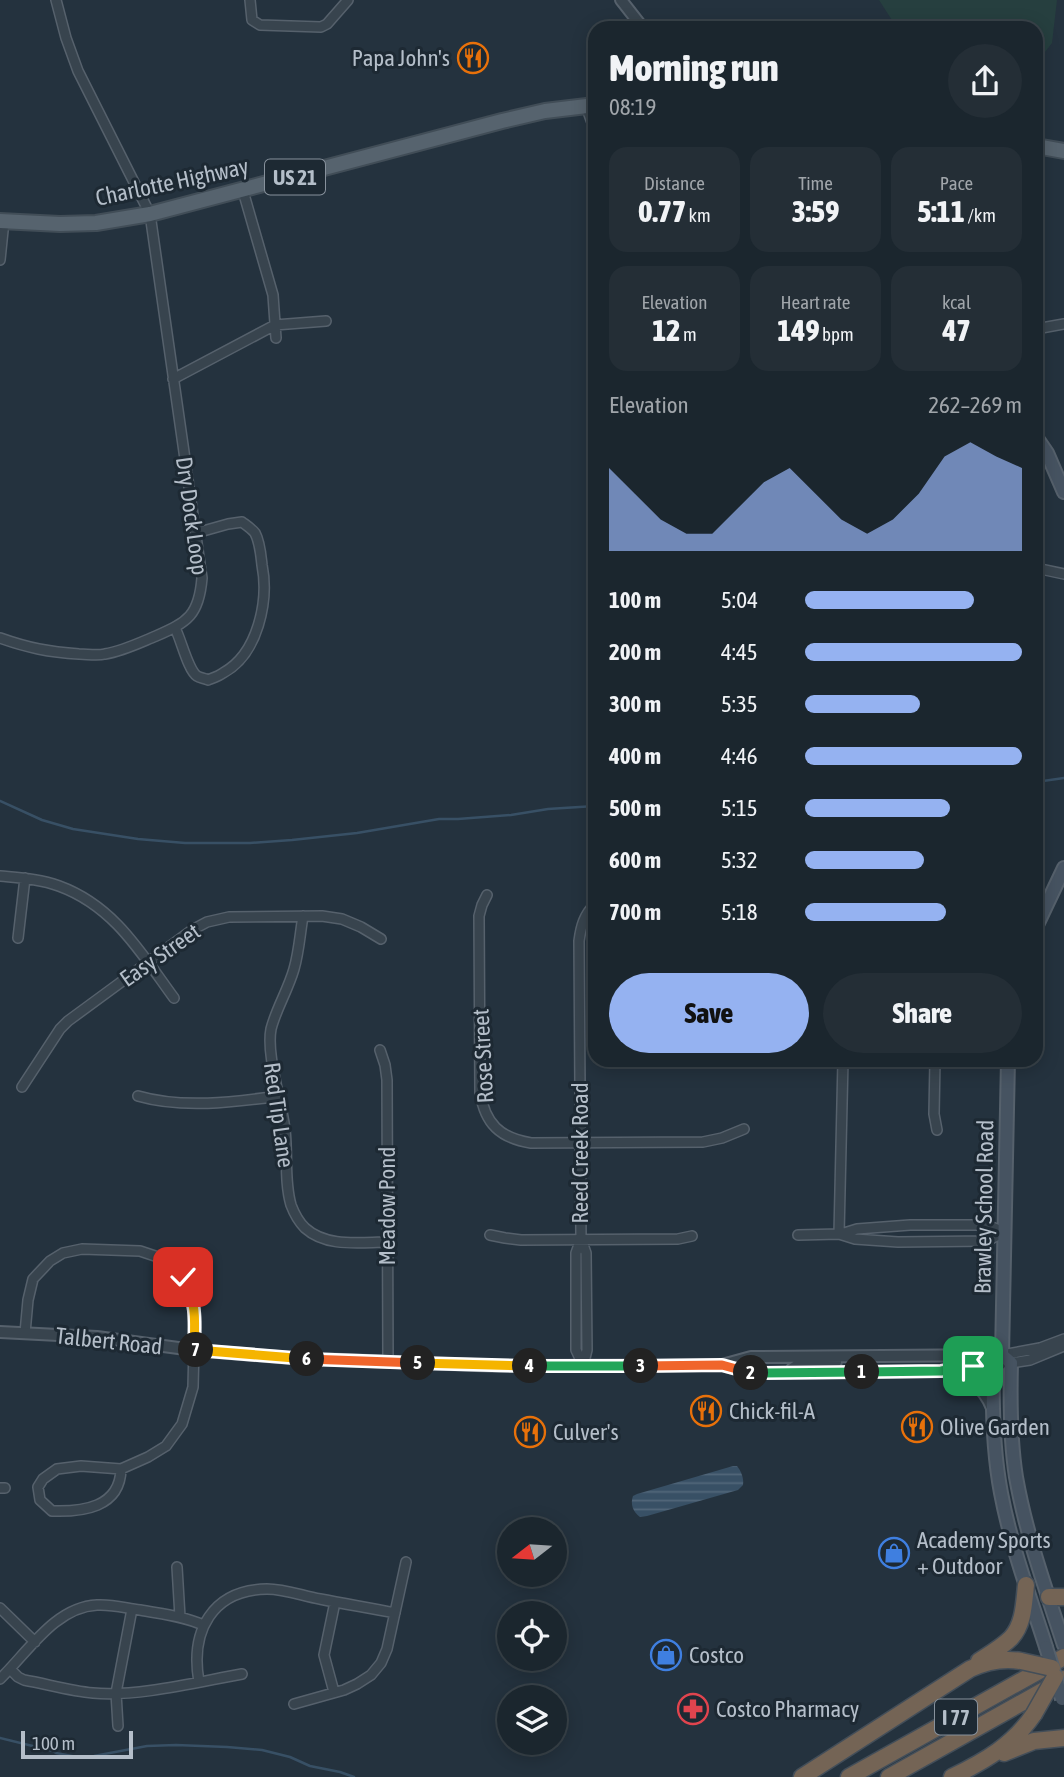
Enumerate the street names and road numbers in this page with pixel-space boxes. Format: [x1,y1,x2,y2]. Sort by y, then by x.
street label: Charlotte Highway [93,153,251,211]
road number: US 21 [265,160,325,194]
street label: Dry Dock Loop [171,455,213,577]
street label: Easy Street [115,918,205,992]
street label: Rose Street [468,1008,498,1104]
street label: Red Tip Lane [259,1061,299,1169]
street label: Reed Creek Road [567,1082,593,1224]
street label: Brawley School Road [969,1120,999,1294]
street label: Meadow Pond [374,1147,400,1265]
street label: Talbert Road [55,1322,163,1360]
road number: I 77 [935,1700,977,1734]

